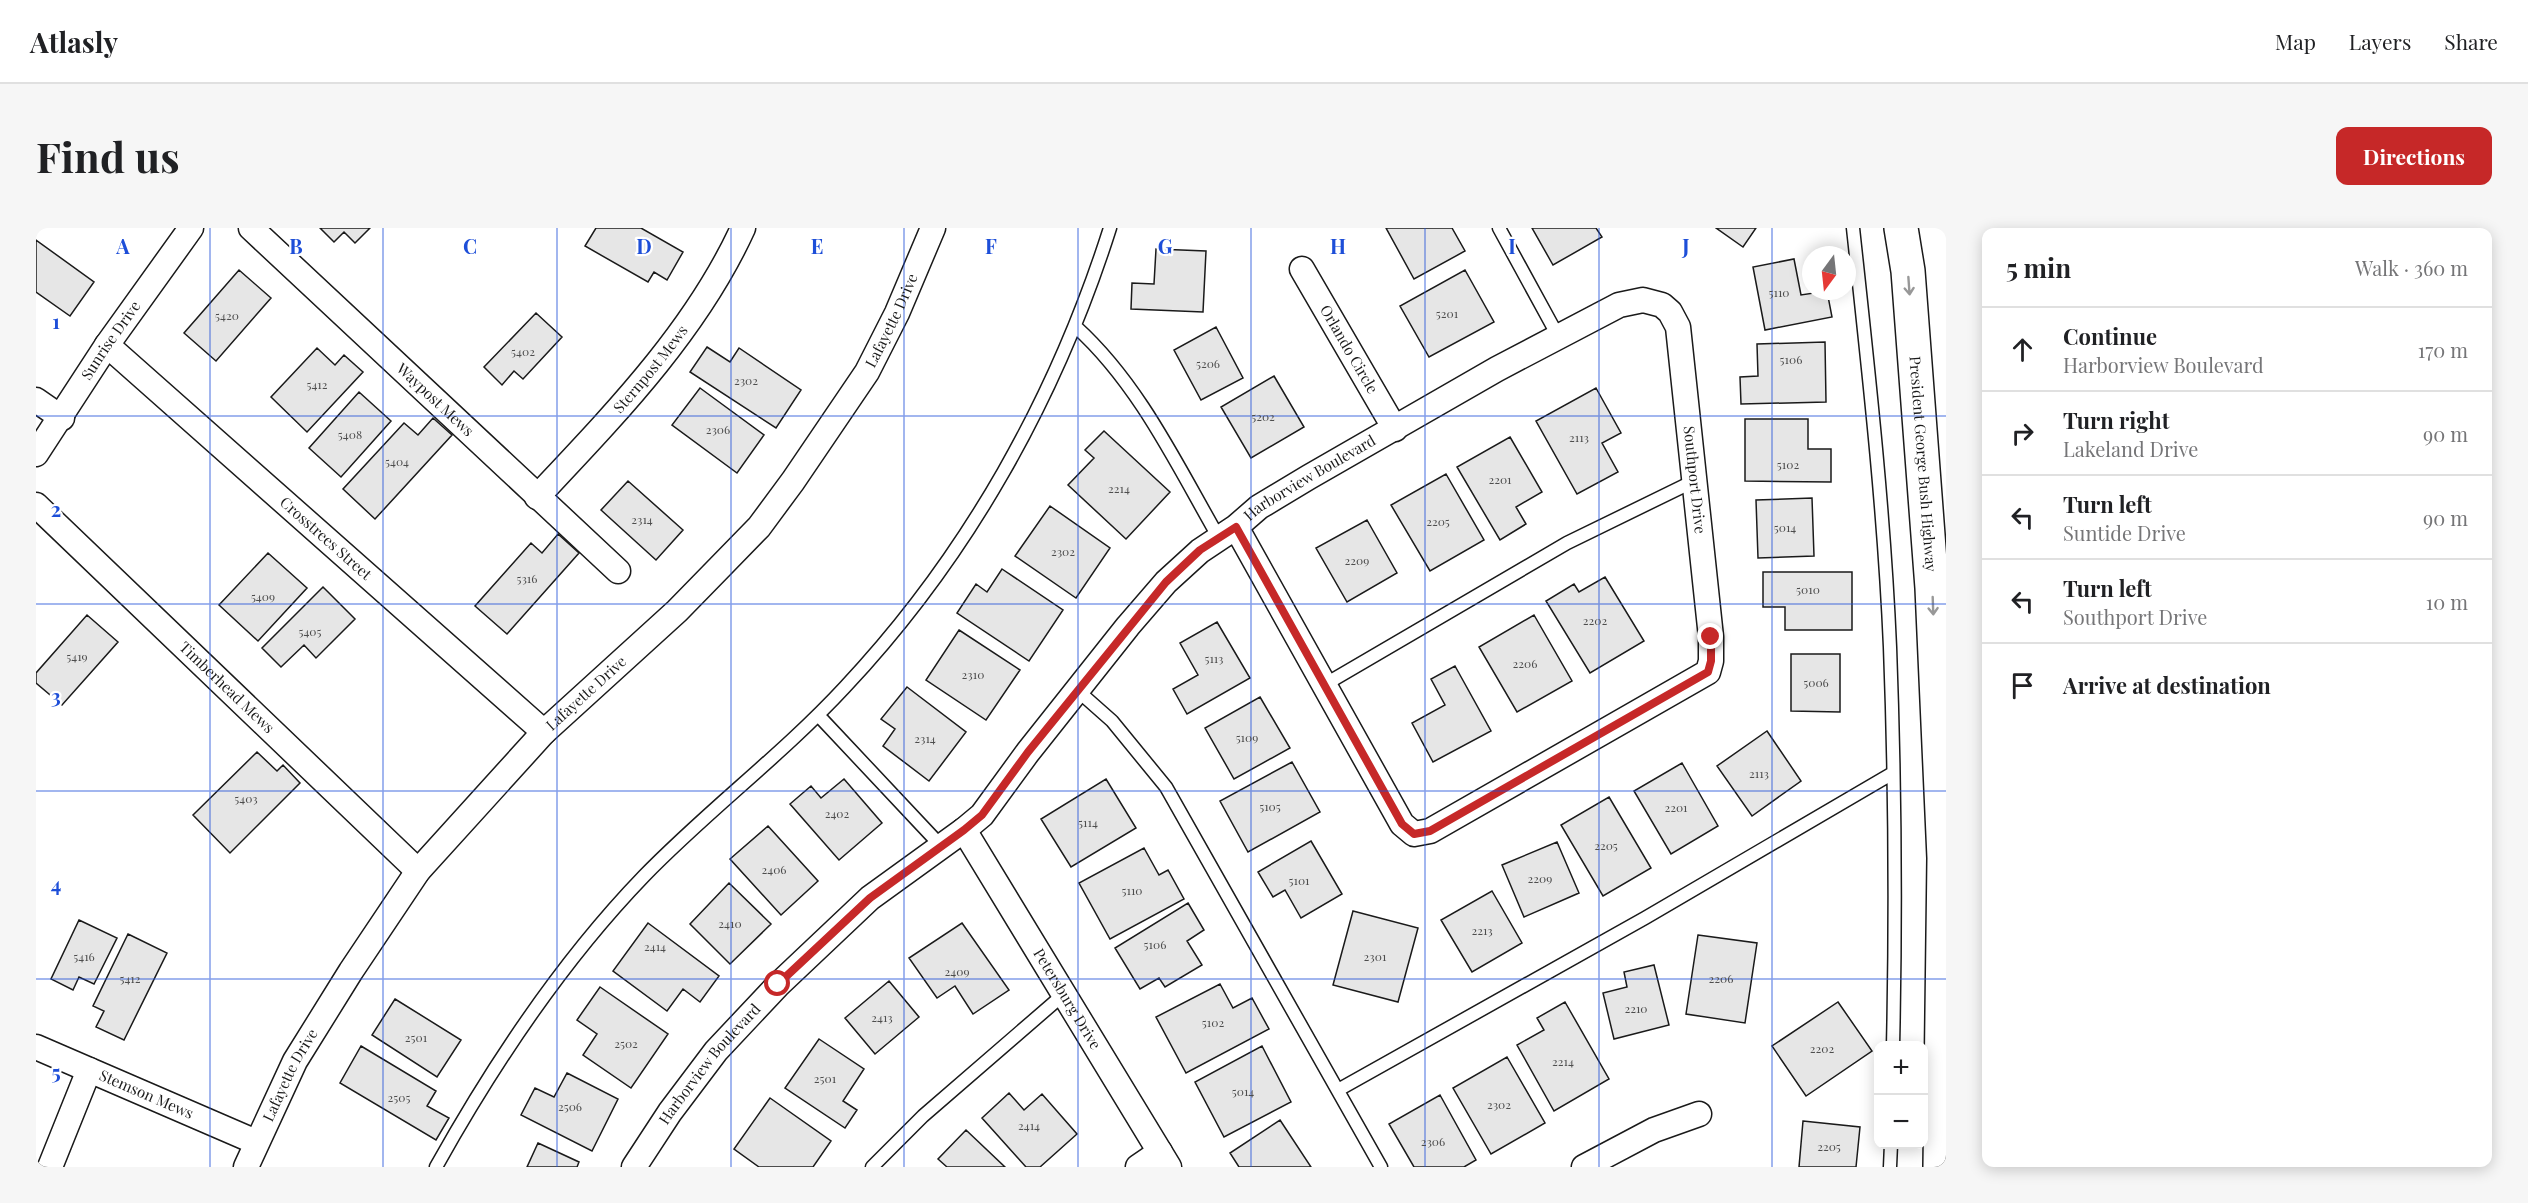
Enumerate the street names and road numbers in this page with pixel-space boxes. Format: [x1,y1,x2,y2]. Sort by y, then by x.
street label: Lafayette Drive [860,270,922,371]
street label: Sunrise Drive [76,297,145,383]
street label: Orlando Circle [1316,301,1383,397]
street label: Sternpost Mews [608,321,692,417]
street label: President George Bush Highway [1905,355,1942,573]
street label: Waypost Mews [392,358,479,440]
street label: Southport Drive [1680,425,1711,535]
street label: Harborview Boulevard [1239,430,1379,525]
street label: Crosstrees Street [276,492,377,584]
street label: Timberhead Mews [175,637,279,737]
street label: Lafayette Drive [541,651,630,734]
street label: Petersburg Drive [1029,944,1106,1053]
street label: Harborview Boulevard [654,999,765,1128]
street label: Lafayette Drive [257,1025,322,1124]
street label: Stemson Mews [96,1065,197,1123]

